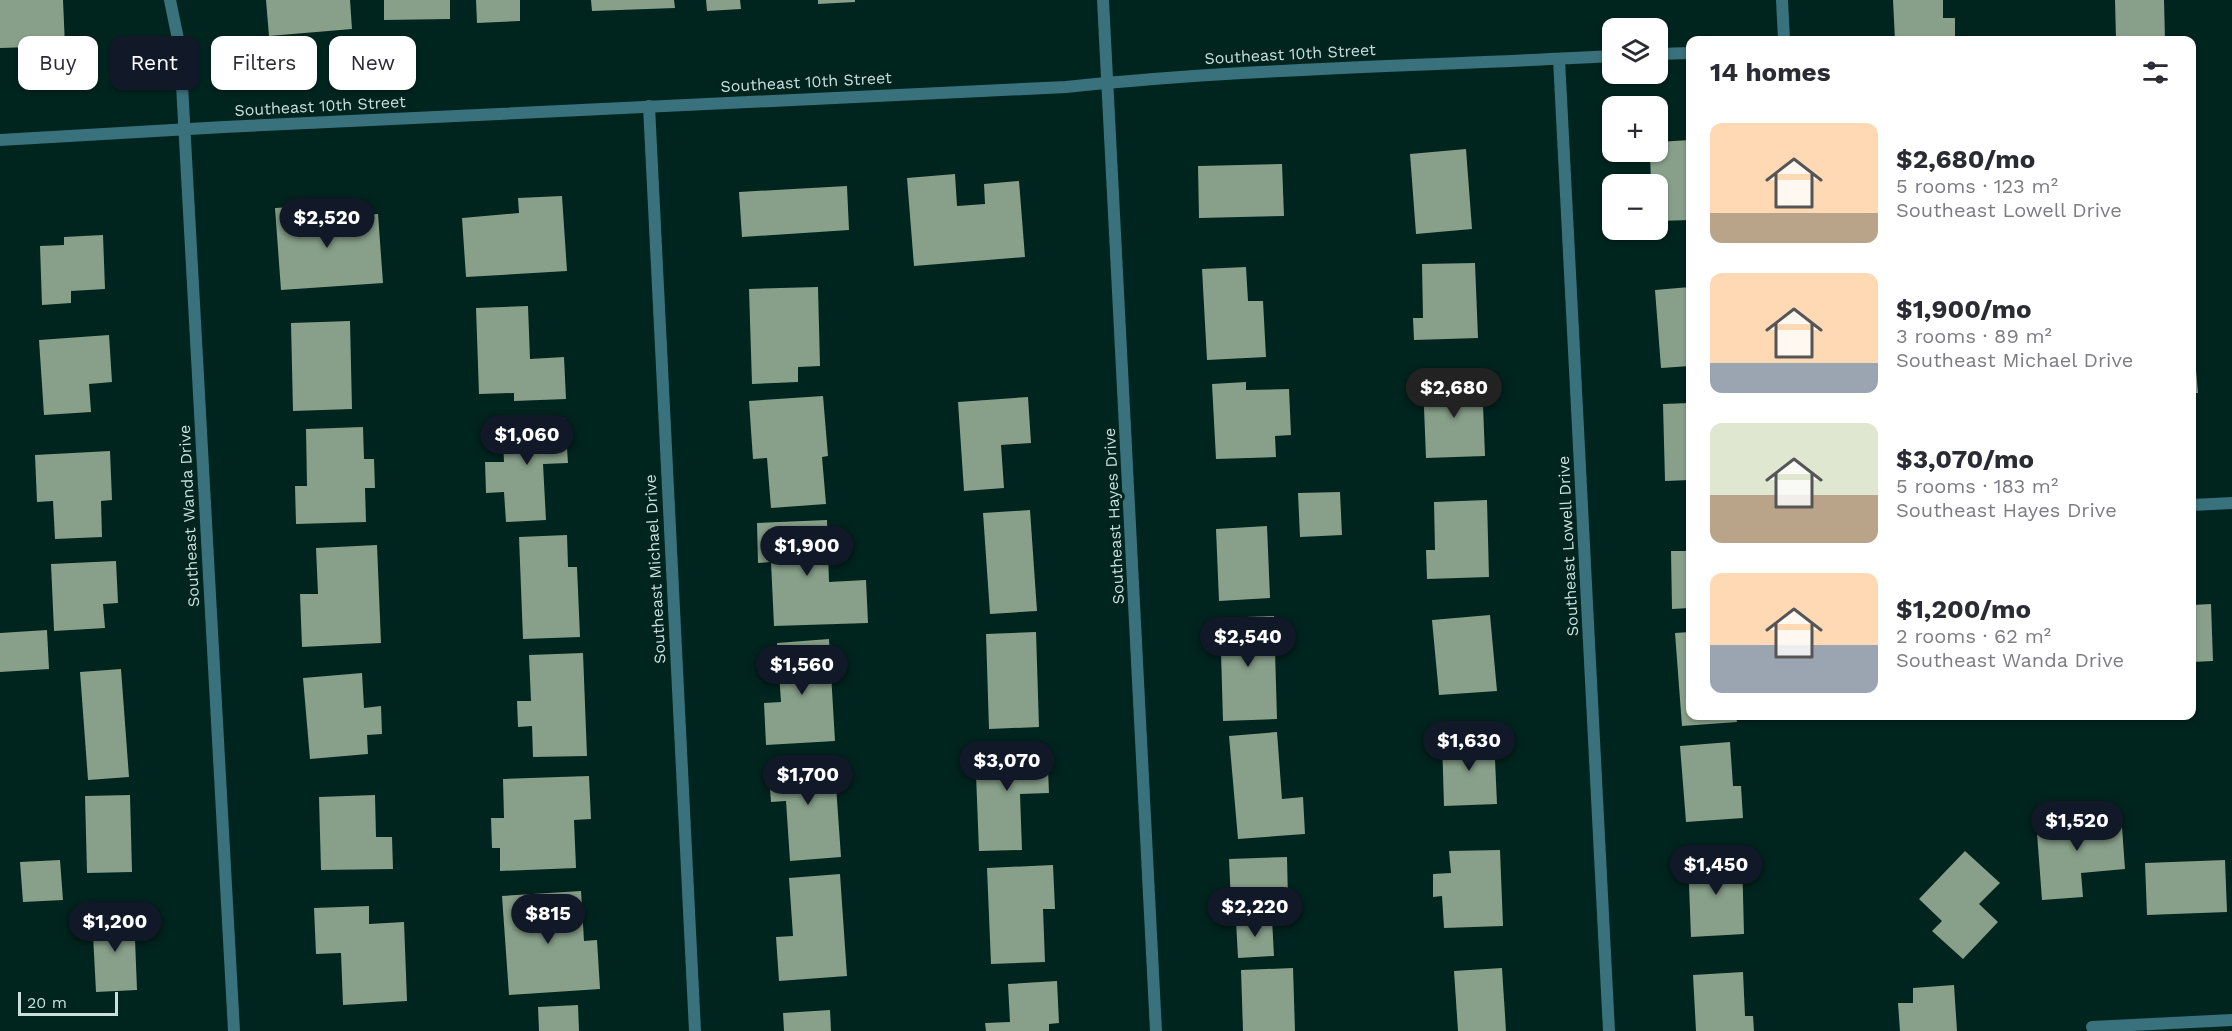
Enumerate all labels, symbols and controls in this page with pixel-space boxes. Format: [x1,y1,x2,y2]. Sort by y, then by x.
map controls [1602,18,1668,240]
button: layers [1602,18,1668,84]
chip: Buy [18,36,98,90]
chip: Rent [110,36,199,90]
chip: Filters [211,36,317,90]
chip: New [329,36,416,90]
street label: Southeast 10th Street [1204,40,1376,68]
icon: filters [2139,56,2172,89]
text: 14 homes [1710,57,1831,87]
street label: Southeast 10th Street [720,68,892,96]
street label: Southeast 10th Street [234,92,406,120]
button: + [1602,96,1668,162]
text: $2,680/mo [1896,144,2035,174]
icon: home [1758,147,1830,219]
button: − [1602,174,1668,240]
text: 5 rooms · 123 m² [1896,174,2058,198]
pin: $2,520 [278,198,376,249]
text: Southeast Lowell Drive [1896,198,2122,222]
text: $2,520 [294,205,361,229]
text: $1,900/mo [1896,294,2032,324]
icon: home [1758,297,1830,369]
text: 3 rooms · 89 m² [1896,324,2052,348]
text: Southeast Michael Drive [1896,348,2133,372]
pin: $2,680 [1405,368,1503,419]
text: $2,680 [1420,375,1488,399]
pin: $1,060 [478,415,576,466]
text: $1,060 [494,422,560,446]
street label: Southeast Wanda Drive [175,424,203,608]
street label: Southeast Hayes Drive [1100,427,1128,605]
text: $3,070/mo [1896,444,2034,474]
icon: home [1758,447,1830,519]
street label: Southeast Lowell Drive [1554,455,1582,637]
street label: Southeast Michael Drive [641,474,669,664]
text: 5 rooms · 183 m² [1896,474,2058,498]
text: Southeast Hayes Drive [1896,498,2117,522]
pin: $1,900 [758,526,856,577]
text: $1,900 [774,533,840,557]
text: $1,200/mo [1896,594,2031,624]
icon: home [1758,597,1830,669]
pin: $2,540 [1199,617,1297,668]
text: $2,540 [1214,624,1282,648]
text: 2 rooms · 62 m² [1896,624,2051,648]
pin: $1,560 [753,645,851,696]
text: Southeast Wanda Drive [1896,648,2124,672]
text: $1,560 [770,652,834,676]
pin: $1,630 [1420,721,1518,772]
text: $1,630 [1437,728,1501,752]
pin: $3,070 [958,741,1056,792]
text: $3,070 [973,748,1041,772]
pin: $1,700 [759,755,857,806]
text: $1,700 [777,762,839,786]
pin: $1,520 [2028,801,2126,852]
text: $1,520 [2045,808,2109,832]
pin: $1,450 [1667,845,1765,896]
text: $1,450 [1684,852,1748,876]
pin: $2,220 [1206,887,1304,938]
pin: $815 [512,894,584,945]
text: $2,220 [1221,894,1289,918]
text: $815 [525,901,571,925]
pin: $1,200 [66,902,164,953]
text: $1,200 [83,909,147,933]
scale bar [18,989,118,1016]
text: 20 m [27,993,67,1012]

